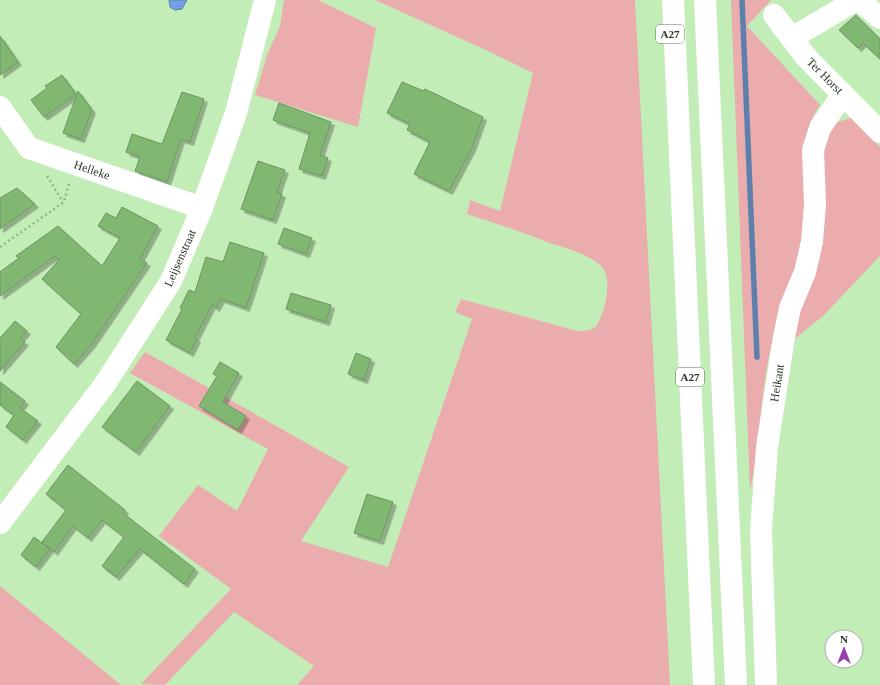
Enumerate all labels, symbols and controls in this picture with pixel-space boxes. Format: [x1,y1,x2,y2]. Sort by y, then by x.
road number: A27 [656,25,684,43]
street label: Ter Horst [804,55,846,97]
street label: Helleke [72,157,112,183]
street label: Leijsenstraat [161,227,199,289]
street label: Heikant [767,362,787,403]
road number: A27 [676,368,704,386]
north arrow [824,629,864,669]
text: N [840,633,848,645]

